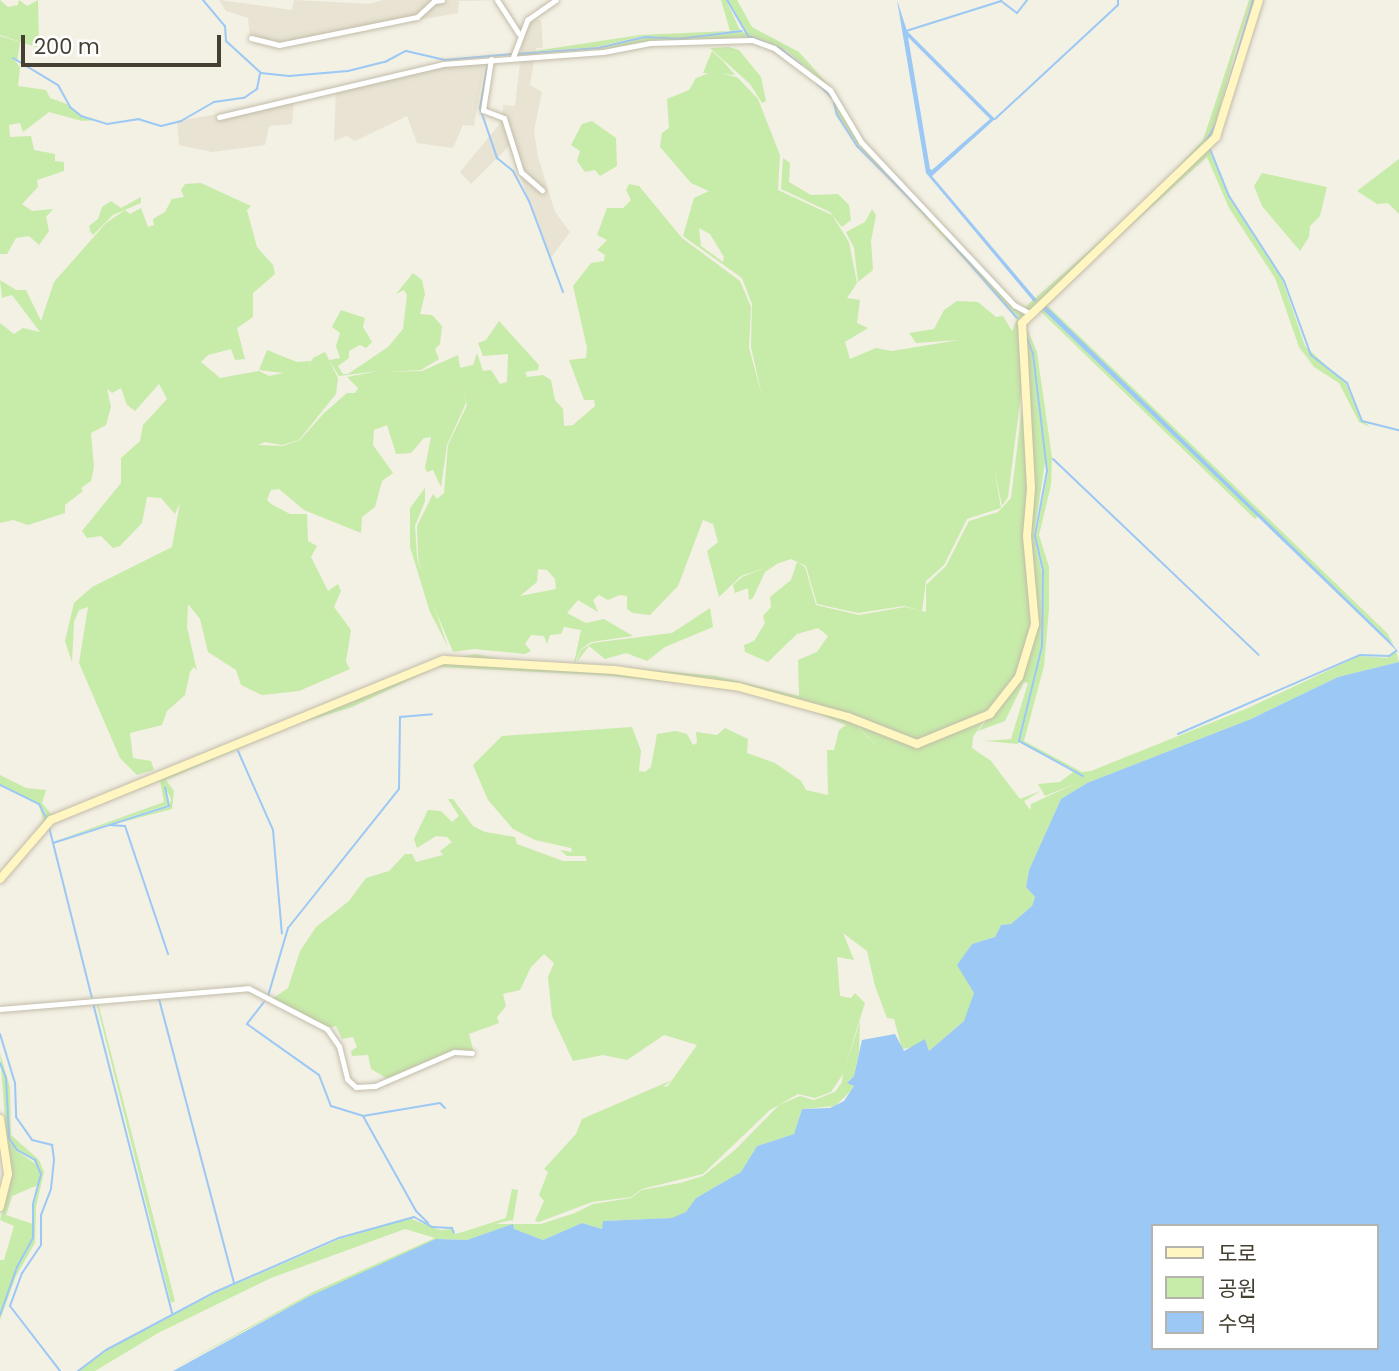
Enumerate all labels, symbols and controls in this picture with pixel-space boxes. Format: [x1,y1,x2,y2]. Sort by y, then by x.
scale bar [24,21,224,65]
text: 200 m [34,32,100,61]
legend [1150,1224,1378,1350]
text: 도로 [1218,1239,1257,1268]
text: 공원 [1218,1274,1257,1303]
text: 수역 [1218,1309,1257,1338]

